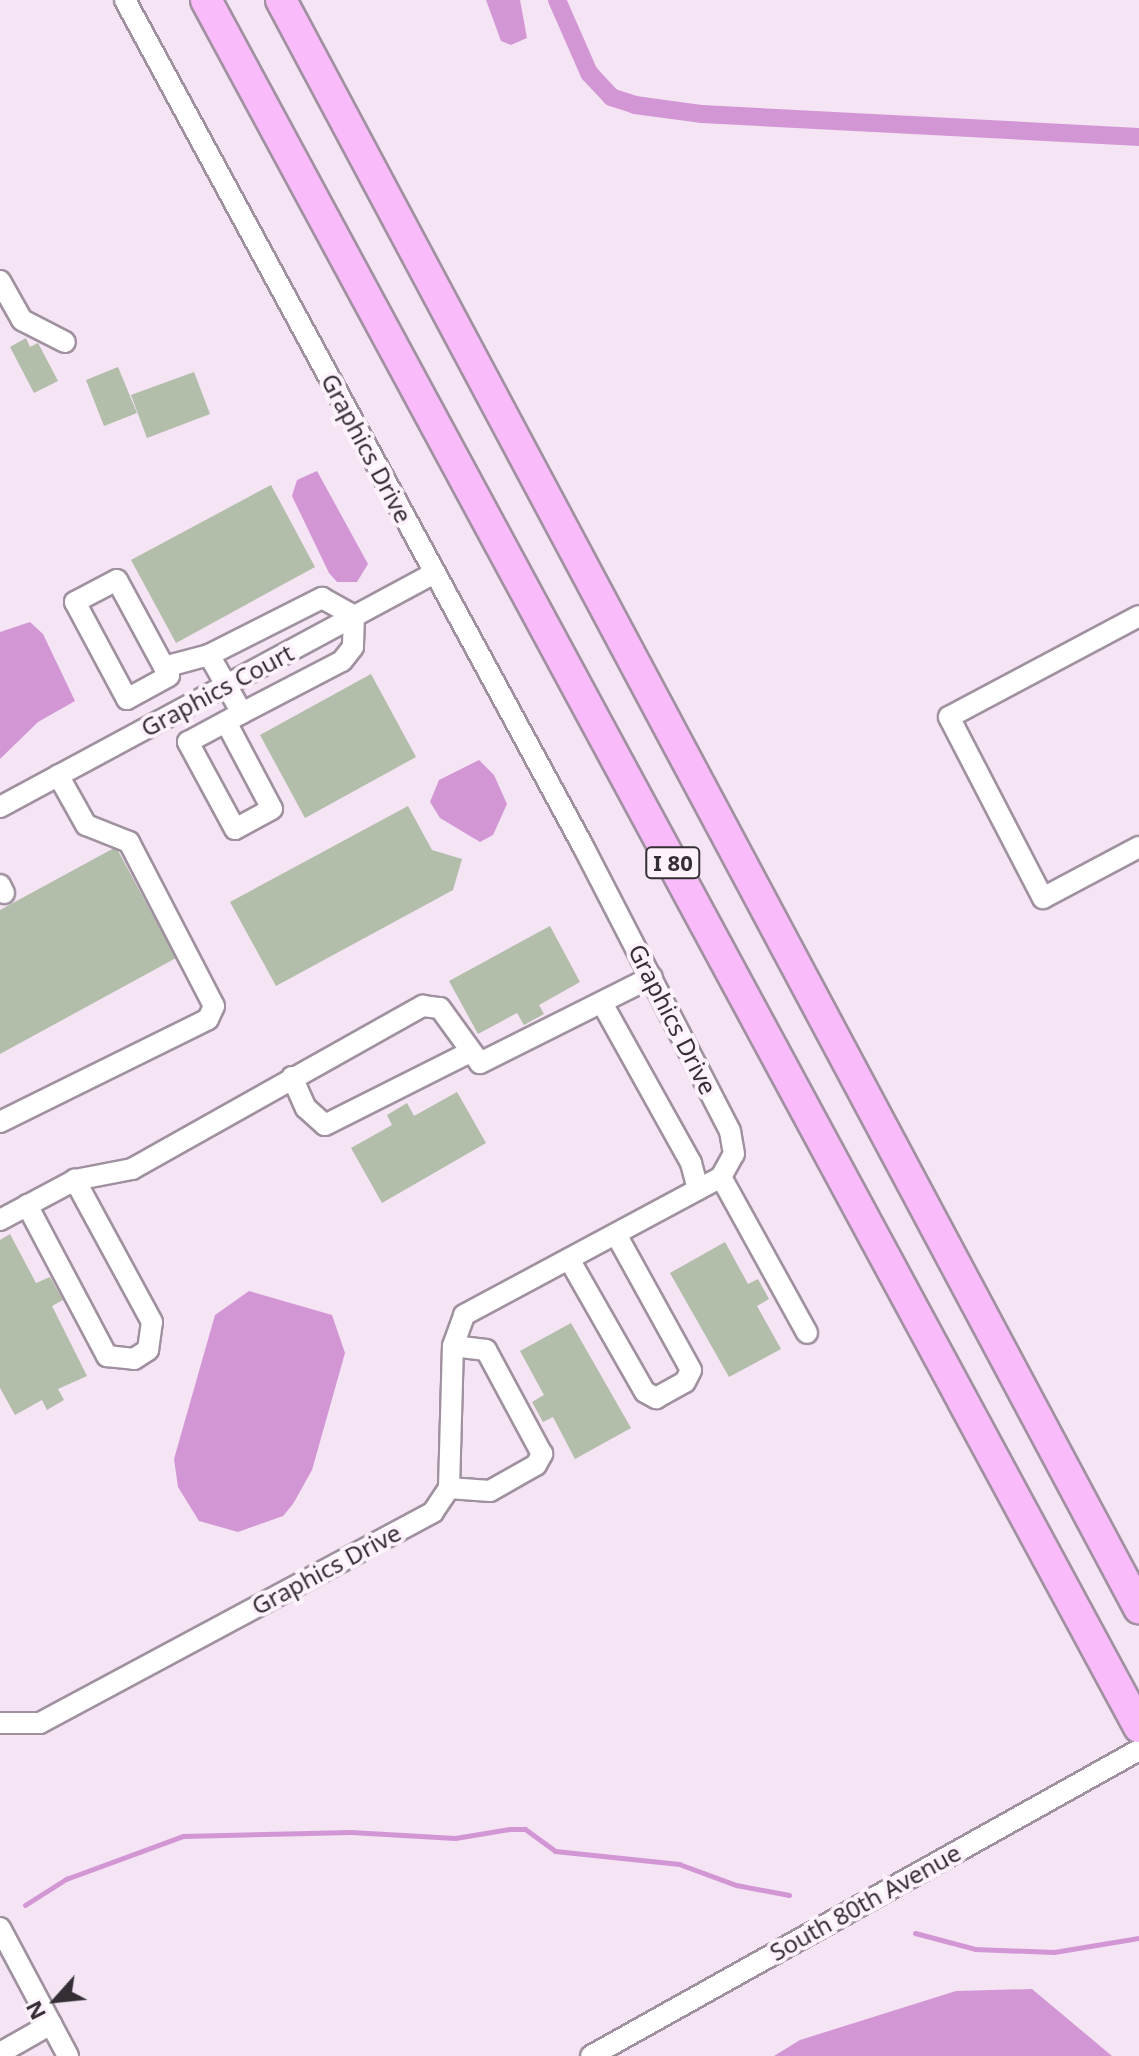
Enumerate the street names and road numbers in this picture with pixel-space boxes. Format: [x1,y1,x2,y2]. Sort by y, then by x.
street label: Graphics Drive [316,369,418,527]
street label: Graphics Court [136,638,298,742]
road number: I 80 [645,845,701,881]
street label: Graphics Drive [623,939,723,1099]
street label: Graphics Drive [247,1518,405,1620]
street label: South 80th Avenue [765,1838,965,1966]

